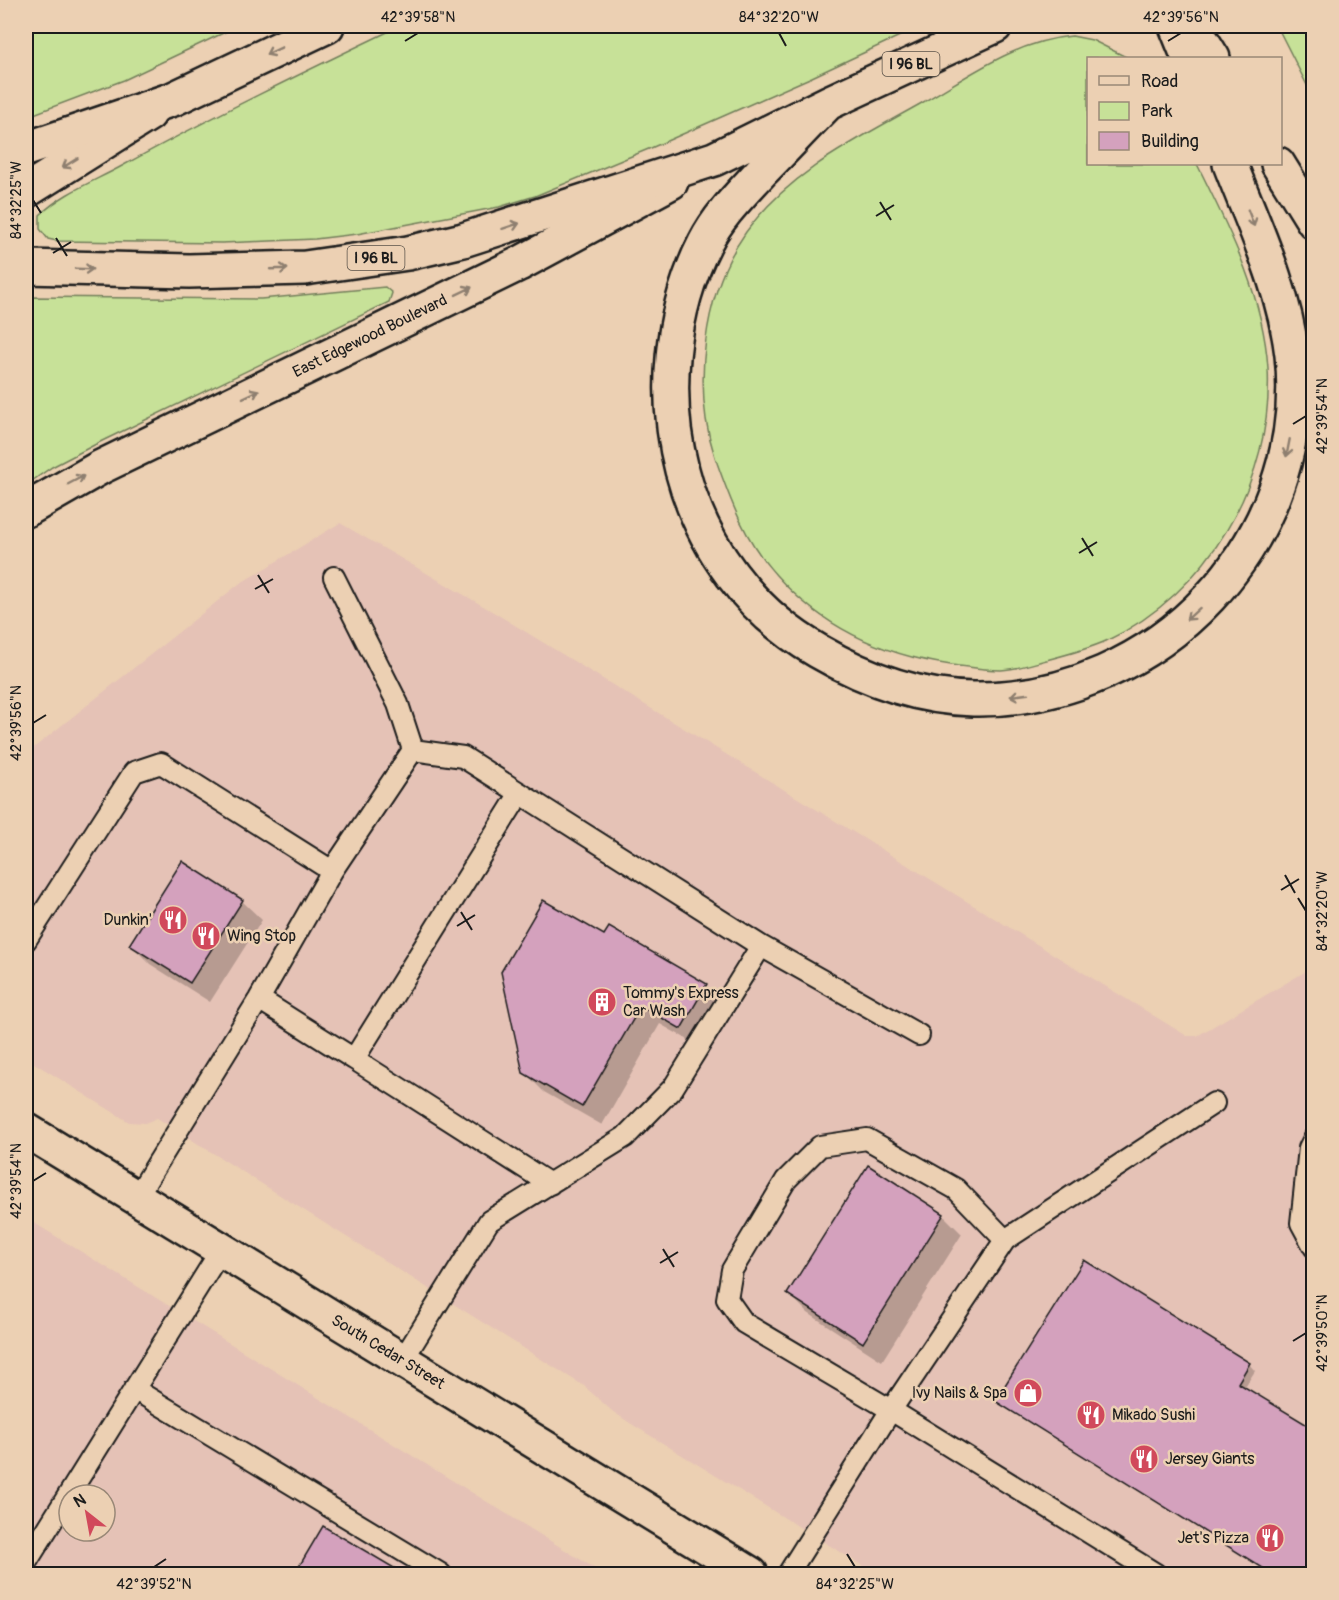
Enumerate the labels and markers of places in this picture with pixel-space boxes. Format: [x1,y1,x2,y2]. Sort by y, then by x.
restaurant icon: Dunkin' [157,904,189,936]
place label: Dunkin' [104,910,152,930]
restaurant icon: Wing Stop [190,920,222,952]
place label: Wing Stop [227,926,296,946]
place label: Tommy's Express Car Wash [623,983,739,1021]
building icon: Tommy's Express Car Wash [586,986,618,1018]
shop icon: Ivy Nails & Spa [1012,1377,1044,1409]
place label: Ivy Nails & Spa [912,1383,1007,1403]
restaurant icon: Mikado Sushi [1075,1399,1107,1431]
place label: Mikado Sushi [1112,1405,1195,1425]
restaurant icon: Jersey Giants [1128,1443,1160,1475]
place label: Jersey Giants [1165,1449,1255,1469]
restaurant icon: Jet's Pizza [1254,1522,1286,1554]
place label: Jet's Pizza [1177,1528,1249,1548]

